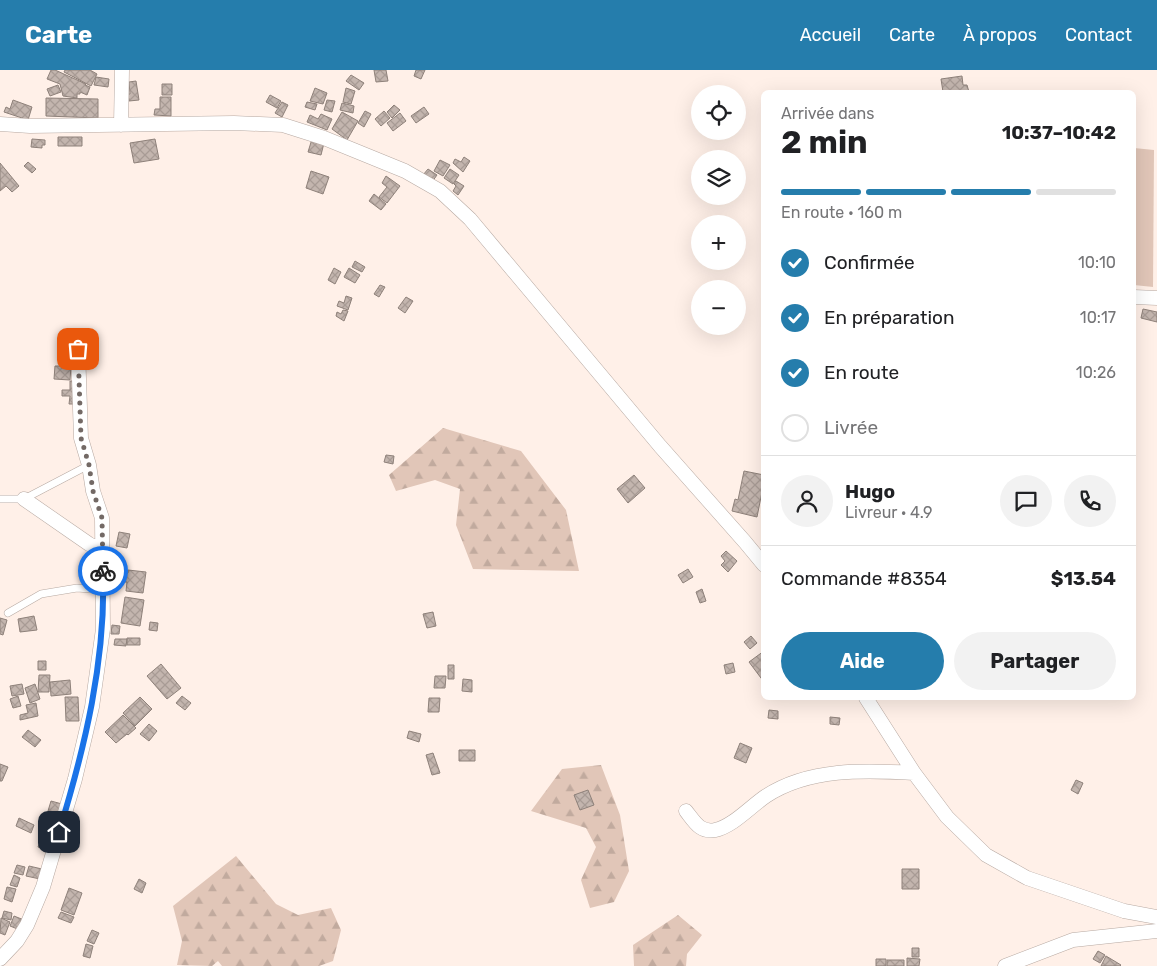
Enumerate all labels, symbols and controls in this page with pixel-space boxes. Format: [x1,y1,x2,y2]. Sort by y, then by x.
text: Carte [25,21,92,49]
text: Accueil [800,24,861,46]
text: Carte [889,24,935,46]
text: À propos [963,24,1037,46]
text: Contact [1065,24,1132,46]
map controls [691,85,746,335]
button: locate [691,85,746,140]
text: Arrivée dans [781,104,874,123]
text: 10:37–10:42 [1002,121,1116,144]
text: 2 min [781,123,868,161]
button: layers [691,150,746,205]
text: En route · 160 m [781,203,902,222]
button: + [691,215,746,270]
icon: check [781,249,809,277]
text: Confirmée [824,251,915,274]
text: 10:10 [1078,253,1116,272]
button: − [691,280,746,335]
icon: check [781,304,809,332]
text: En préparation [824,306,954,329]
text: 10:17 [1080,308,1116,327]
pin [57,328,99,370]
icon: bag [64,335,92,363]
icon: check [781,359,809,387]
text: En route [824,361,899,384]
text: 10:26 [1076,363,1116,382]
text: Livrée [824,416,878,439]
button: person [781,475,833,527]
button: chat [1000,475,1052,527]
button: phone [1064,475,1116,527]
text: Hugo [845,480,895,503]
text: Livreur · 4.9 [845,503,933,522]
courier [78,546,128,596]
icon: bike [89,557,117,585]
text: Commande #8354 [781,567,947,590]
text: $13.54 [1051,567,1116,590]
button: Aide [781,632,944,690]
button: Partager [954,632,1116,690]
pin [38,811,80,853]
icon: home [45,818,73,846]

